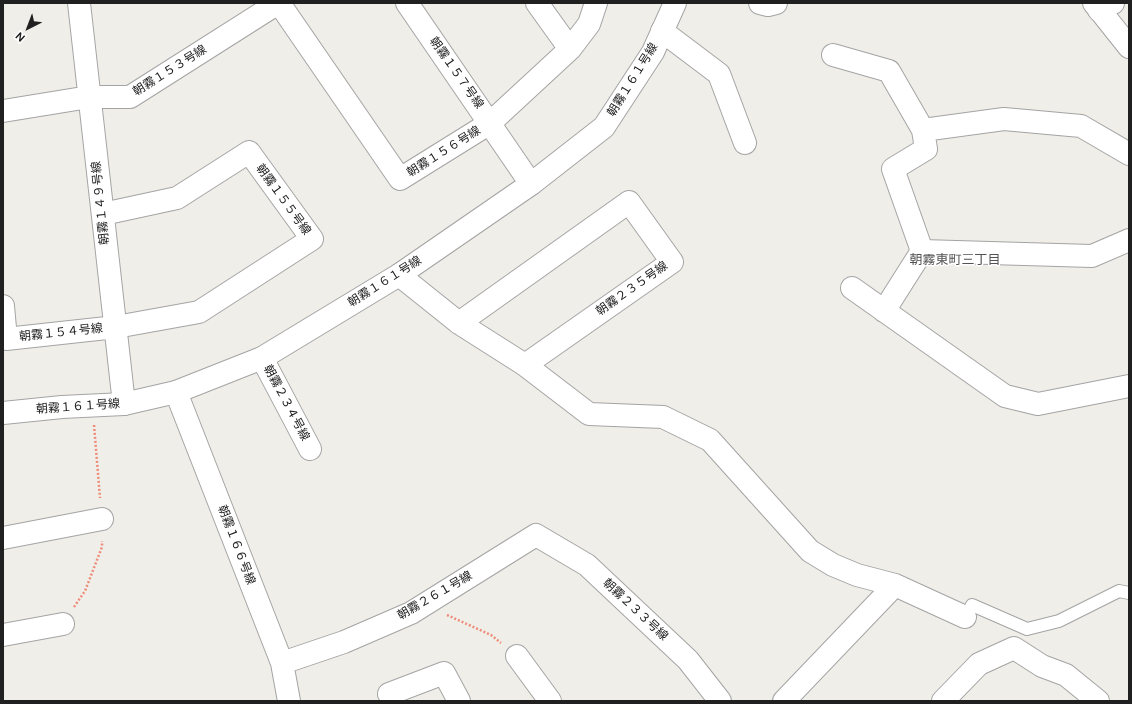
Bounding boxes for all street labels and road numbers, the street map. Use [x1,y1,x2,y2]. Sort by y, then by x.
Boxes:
street label: 朝霧１５７号線 [426,34,486,112]
street label: 朝霧１６１号線 [605,41,661,119]
street label: 朝霧１５３号線 [131,43,209,99]
street label: 朝霧１５６号線 [405,124,483,180]
street label: 朝霧１４９号線 [89,160,113,246]
street label: 朝霧１５５号線 [252,162,314,238]
street label: 朝霧１６１号線 [346,254,424,310]
street label: 朝霧２３５号線 [593,259,671,319]
street label: 朝霧１５４号線 [18,321,104,345]
street label: 朝霧２３４号線 [260,363,312,443]
street label: 朝霧１６１号線 [36,397,120,417]
street label: 朝霧１６６号線 [214,503,258,587]
street label: 朝霧２６１号線 [395,569,475,623]
street label: 朝霧２３３号線 [599,576,671,644]

